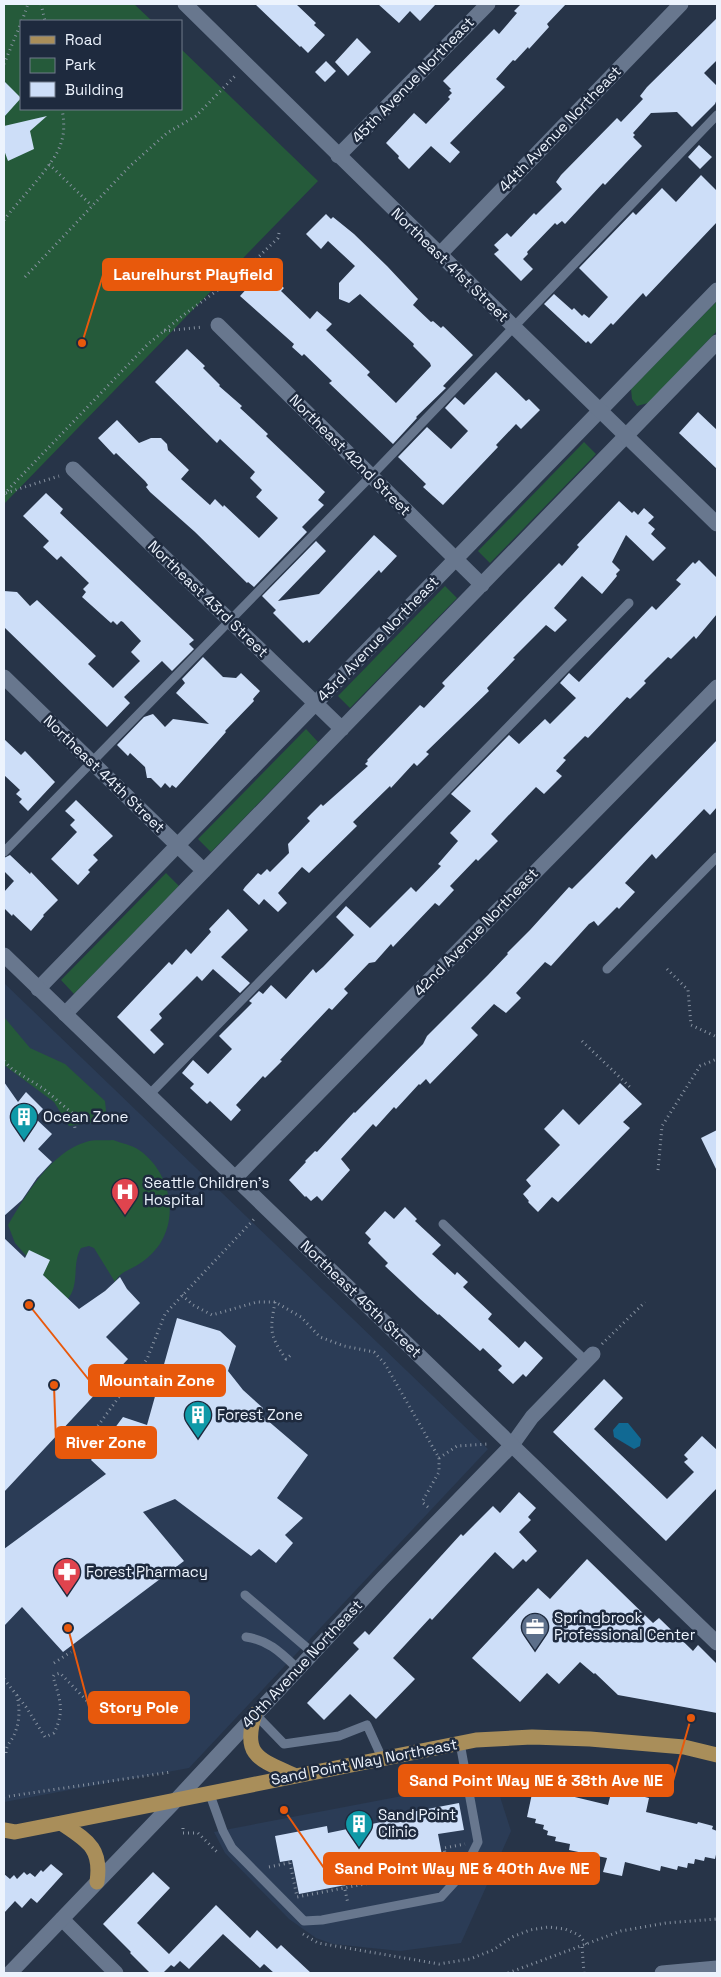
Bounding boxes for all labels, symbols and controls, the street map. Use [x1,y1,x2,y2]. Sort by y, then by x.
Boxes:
street label: 45th Avenue Northeast [347,13,478,147]
legend [20,20,182,110]
text: Road [65,30,102,49]
text: Park [65,55,96,74]
street label: 44th Avenue Northeast [494,61,625,196]
text: Building [65,80,124,99]
street label: Northeast 41st Street [387,203,513,326]
callout: Laurelhurst Playfield [103,259,282,290]
text: Laurelhurst Playfield [113,264,273,285]
street label: Northeast 42nd Street [286,390,415,519]
street label: Northeast 43rd Street [144,536,273,661]
street label: 43rd Avenue Northeast [313,572,443,705]
street label: Northeast 44th Street [40,711,169,837]
street label: 42nd Avenue Northeast [409,864,542,1000]
building icon: Ocean Zone [9,1102,39,1141]
place label: Ocean Zone [43,1107,128,1126]
place label: Seattle Children's Hospital [144,1173,269,1209]
hospital icon: Seattle Children's Hospital [110,1177,140,1216]
street label: Northeast 45th Street [297,1236,426,1361]
callout: Mountain Zone [89,1365,225,1396]
text: Mountain Zone [99,1370,215,1391]
building icon: Forest Zone [183,1400,213,1439]
place label: Forest Zone [217,1405,303,1424]
callout: River Zone [56,1427,156,1458]
text: River Zone [66,1432,146,1453]
pharmacy icon: Forest Pharmacy [52,1557,82,1596]
place label: Forest Pharmacy [86,1562,208,1581]
street label: 40th Avenue Northeast [237,1595,366,1732]
place label: Springbrook Professional Center [554,1608,696,1644]
office icon: Springbrook Professional Center [520,1612,550,1651]
callout: Story Pole [89,1692,189,1723]
text: Story Pole [99,1697,179,1718]
street label: Sand Point Way Northeast [269,1734,459,1789]
callout: Sand Point Way NE & 38th Ave NE [399,1765,673,1796]
text: Sand Point Way NE & 38th Ave NE [409,1770,663,1791]
place label: Sand Point Clinic [378,1805,456,1841]
building icon: Sand Point Clinic [344,1809,374,1848]
callout: Sand Point Way NE & 40th Ave NE [324,1853,599,1884]
text: Sand Point Way NE & 40th Ave NE [335,1858,590,1879]

